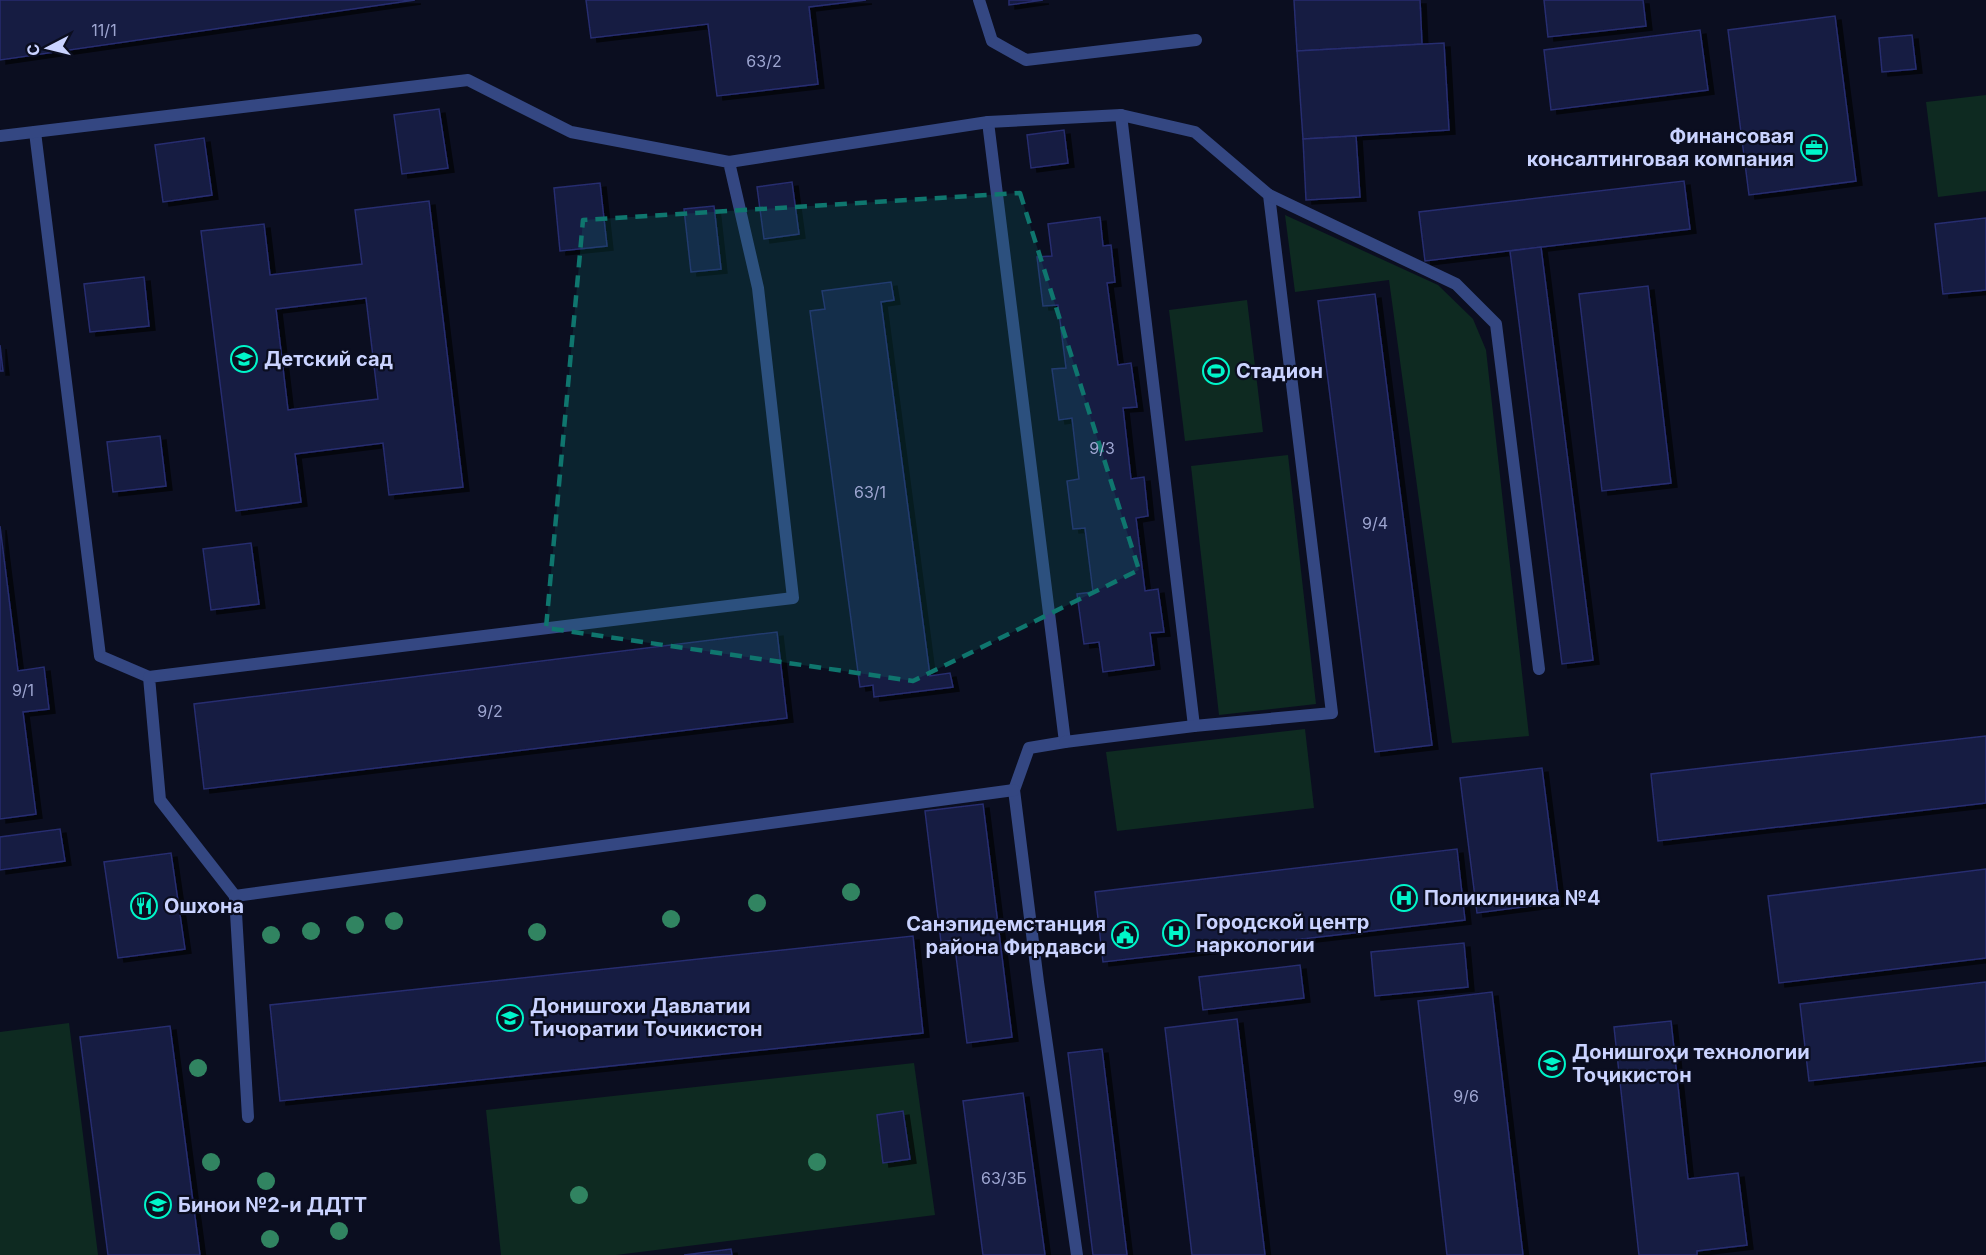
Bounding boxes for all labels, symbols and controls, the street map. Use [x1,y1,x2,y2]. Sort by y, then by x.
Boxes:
north arrow [18,18,78,78]
house number: 11/1 [91,20,117,40]
text: С [22,43,44,57]
house number: 63/2 [746,51,782,71]
place label: Финансовая консалтинговая компания [1527,124,1794,171]
office icon: Финансовая консалтинговая компания [1799,133,1829,163]
school or university icon: Детский сад [229,344,259,374]
place label: Детский сад [264,347,393,371]
sports icon: Стадион [1201,356,1231,386]
place label: Стадион [1236,359,1323,383]
house number: 9/3 [1089,438,1115,458]
house number: 63/1 [854,482,886,502]
house number: 9/4 [1362,513,1388,533]
house number: 9/1 [12,680,34,700]
house number: 9/2 [477,701,503,721]
hospital icon: Поликлиника №4 [1389,883,1419,913]
place label: Поликлиника №4 [1424,886,1600,910]
restaurant icon: Ошхона [129,891,159,921]
place label: Ошхона [164,894,244,918]
place label: Городской центр наркологии [1196,910,1369,957]
place label: Санэпидемстанция района Фирдавси [906,912,1106,959]
hospital icon: Городской центр наркологии [1161,918,1191,948]
public building icon: Санэпидемстанция района Фирдавси [1110,920,1140,950]
place label: Донишгохи Давлатии Тичоратии Точикистон [530,994,762,1041]
school or university icon: Донишгохи Давлатии Тичоратии Точикистон [495,1003,525,1033]
place label: Донишгоҳи технологии Тоҷикистон [1572,1040,1810,1087]
school or university icon: Донишгоҳи технологии Тоҷикистон [1537,1049,1567,1079]
house number: 9/6 [1453,1086,1479,1106]
house number: 63/3Б [981,1168,1027,1188]
school or university icon: Бинои №2-и ДДТТ [143,1190,173,1220]
place label: Бинои №2-и ДДТТ [178,1193,367,1217]

